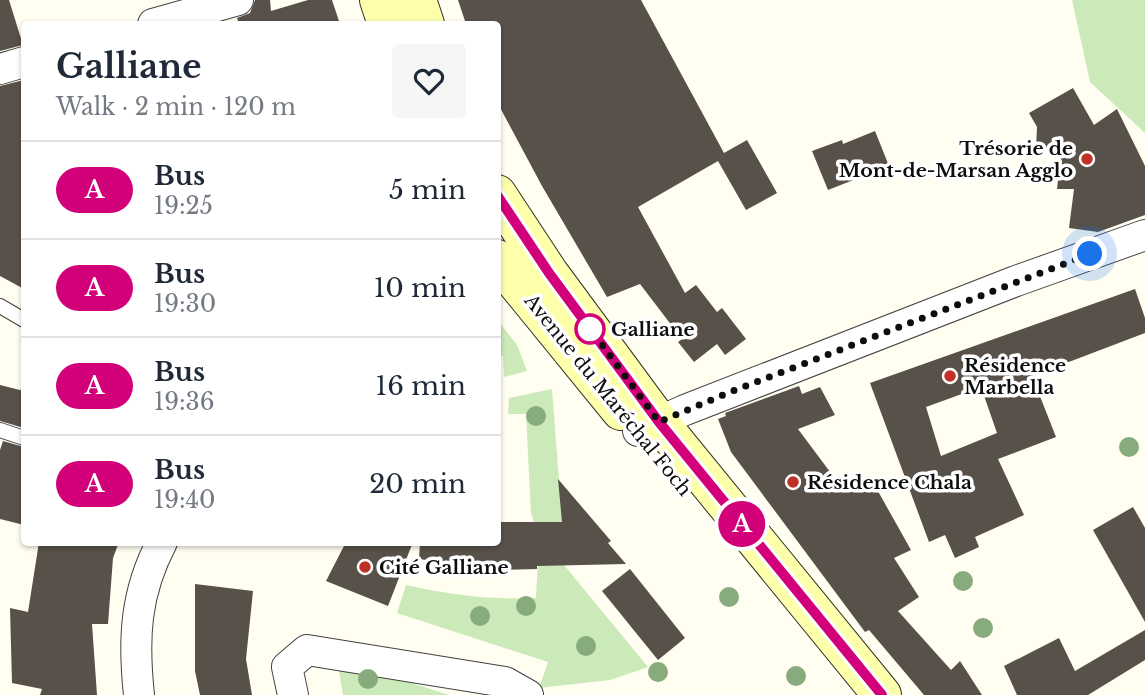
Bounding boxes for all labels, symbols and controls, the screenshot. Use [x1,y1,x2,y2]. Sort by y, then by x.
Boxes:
button: heart [392,44,466,118]
text: Galliane [56,46,201,87]
text: Walk · 2 min · 120 m [56,93,296,121]
place label: Trésorie de Mont-de-Marsan Agglo [839,137,1073,182]
marker: Trésorie de Mont-de-Marsan Agglo [1079,151,1095,167]
text: Bus [154,160,205,192]
text: 5 min [389,174,466,206]
text: A [85,175,104,204]
text: 19:25 [154,192,213,220]
your location [1072,236,1107,271]
text: Bus [154,258,205,290]
text: 10 min [374,272,466,304]
text: A [85,273,104,302]
street label: Avenue du Maréchal Foch [519,289,696,500]
text: 19:30 [154,290,216,318]
marker: Galliane [575,314,605,344]
place label: Galliane [611,318,695,341]
place label: Résidence Marbella [964,354,1066,399]
text: Bus [154,356,205,388]
marker: Résidence Marbella [942,368,958,384]
text: 16 min [376,370,466,402]
text: A [85,371,104,400]
text: 19:36 [154,388,215,416]
text: Bus [154,454,205,486]
text: 20 min [369,468,466,500]
text: A [85,469,104,498]
place label: Résidence Chala [807,471,972,494]
marker: Résidence Chala [785,474,801,490]
text: 19:40 [154,486,215,514]
line badge: A [719,501,765,547]
text: A [732,509,752,538]
place label: Cité Galliane [379,556,509,579]
marker: Cité Galliane [357,559,373,575]

